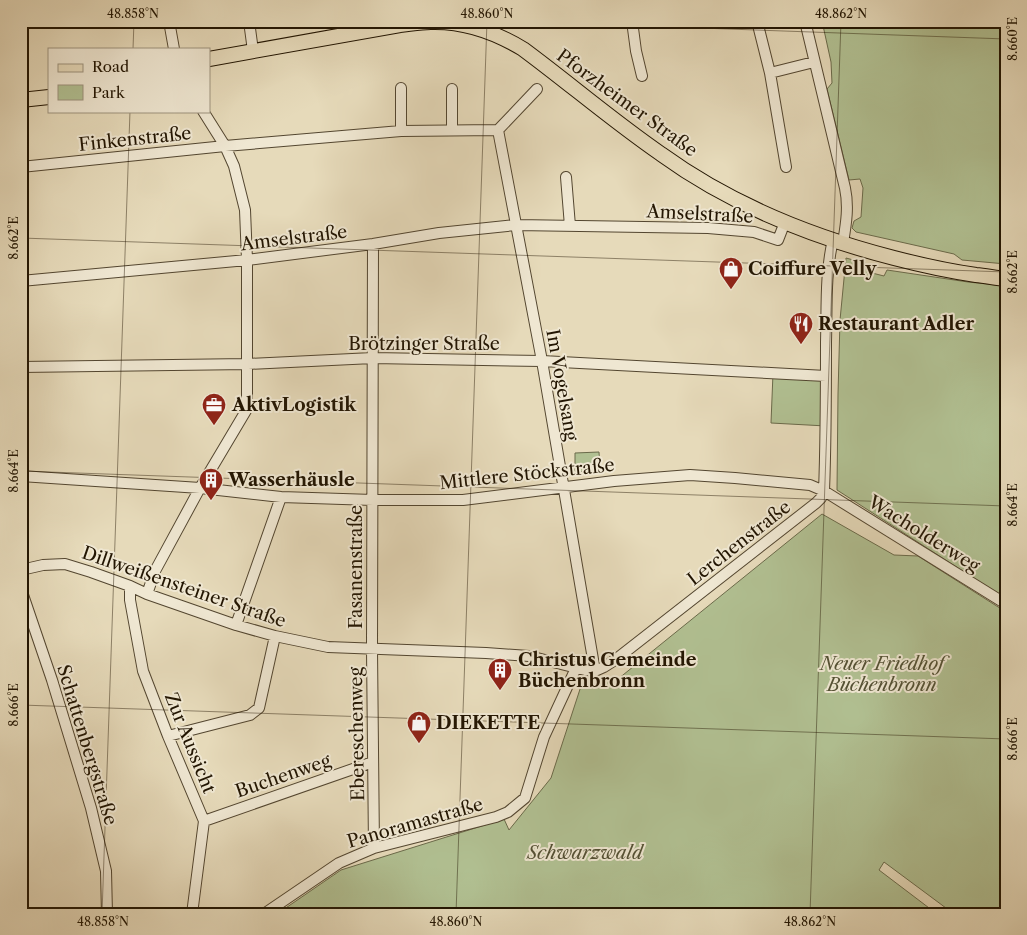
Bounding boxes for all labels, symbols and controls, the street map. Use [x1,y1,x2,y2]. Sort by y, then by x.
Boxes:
text: 48.858°N [107,6,159,21]
text: 48.860°N [461,6,514,21]
text: 48.862°N [815,6,867,21]
text: 8.660°E [1005,17,1020,61]
street label: Pforzheimer Straße [552,45,702,161]
legend [48,48,210,112]
text: Road [92,57,129,76]
text: Park [92,83,126,102]
street label: Finkenstraße [78,122,192,156]
street label: Amselstraße [645,200,754,228]
text: 8.662°E [6,216,21,260]
street label: Amselstraße [239,221,348,256]
text: 8.662°E [1005,250,1020,294]
shop icon: Coiffure Velly [718,256,744,290]
place label: Coiffure Velly [748,258,877,280]
restaurant icon: Restaurant Adler [788,311,814,345]
place label: Restaurant Adler [818,313,974,335]
street label: Im Vogelsang [541,327,583,443]
street label: Brötzinger Straße [348,333,500,355]
office icon: AktivLogistik [201,392,227,426]
place label: AktivLogistik [231,394,357,416]
text: 8.664°E [6,449,21,493]
street label: Mittlere Stöckstraße [438,454,616,494]
building icon: Wasserhäusle [198,467,224,501]
place label: Wasserhäusle [227,469,355,491]
text: 8.664°E [1005,483,1020,527]
street label: Wacholderweg [863,490,984,577]
street label: Lerchenstraße [683,496,795,590]
street label: Fasanenstraße [345,505,367,629]
street label: Dillweißensteiner Straße [79,542,289,632]
place label: Christus Gemeinde Büchenbronn [518,649,697,692]
park label: Neuer Friedhof Büchenbronn [818,653,950,696]
building icon: Christus Gemeinde Büchenbronn [487,657,513,691]
street label: Schattenbergstraße [52,662,122,828]
street label: Ebereschenweg [345,666,369,801]
text: 8.666°E [6,683,21,727]
street label: Zur Aussicht [160,689,220,797]
shop icon: DIEKETTE [406,710,432,744]
place label: DIEKETTE [436,712,540,734]
text: 8.666°E [1005,717,1020,761]
street label: Buchenweg [232,749,334,803]
street label: Panoramastraße [345,793,485,853]
park label: Schwarzwald [526,842,645,864]
text: 48.858°N [77,914,129,929]
text: 48.860°N [430,914,483,929]
text: 48.862°N [784,914,836,929]

